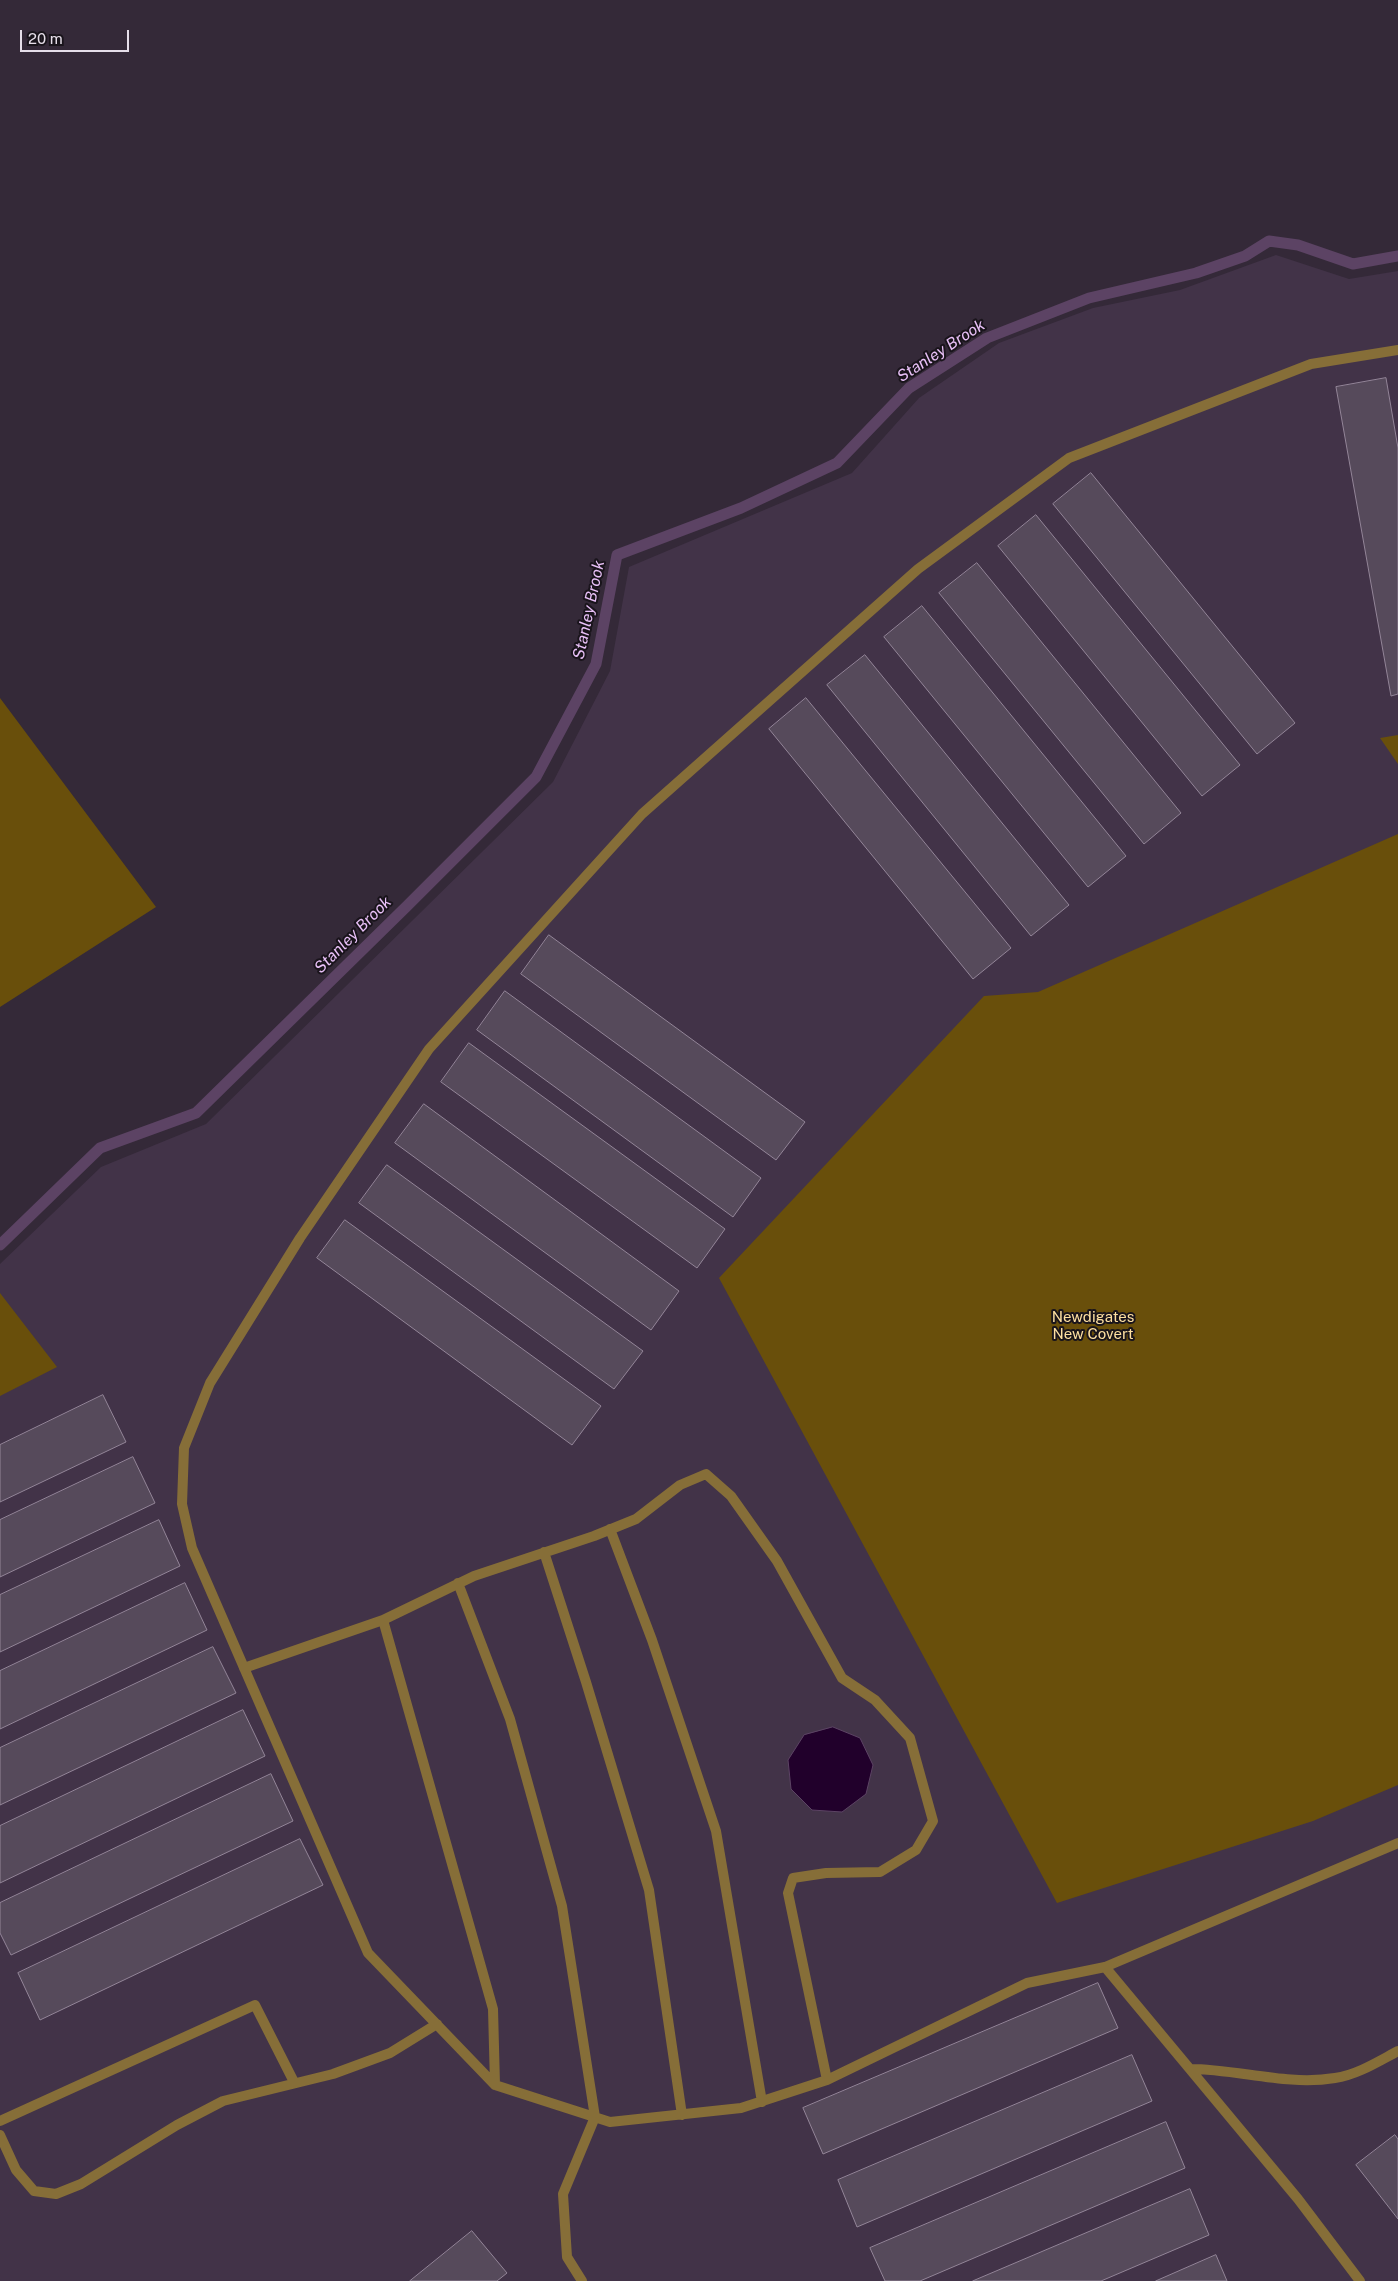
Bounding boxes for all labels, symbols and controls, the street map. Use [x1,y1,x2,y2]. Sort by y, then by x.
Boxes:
scale bar [22,20,131,52]
text: 20 m [28,30,63,47]
water label: Stanley Brook [893,315,989,387]
water label: Stanley Brook [569,559,609,661]
water label: Stanley Brook [311,893,395,977]
park label: Newdigates New Covert [1052,1308,1134,1343]

